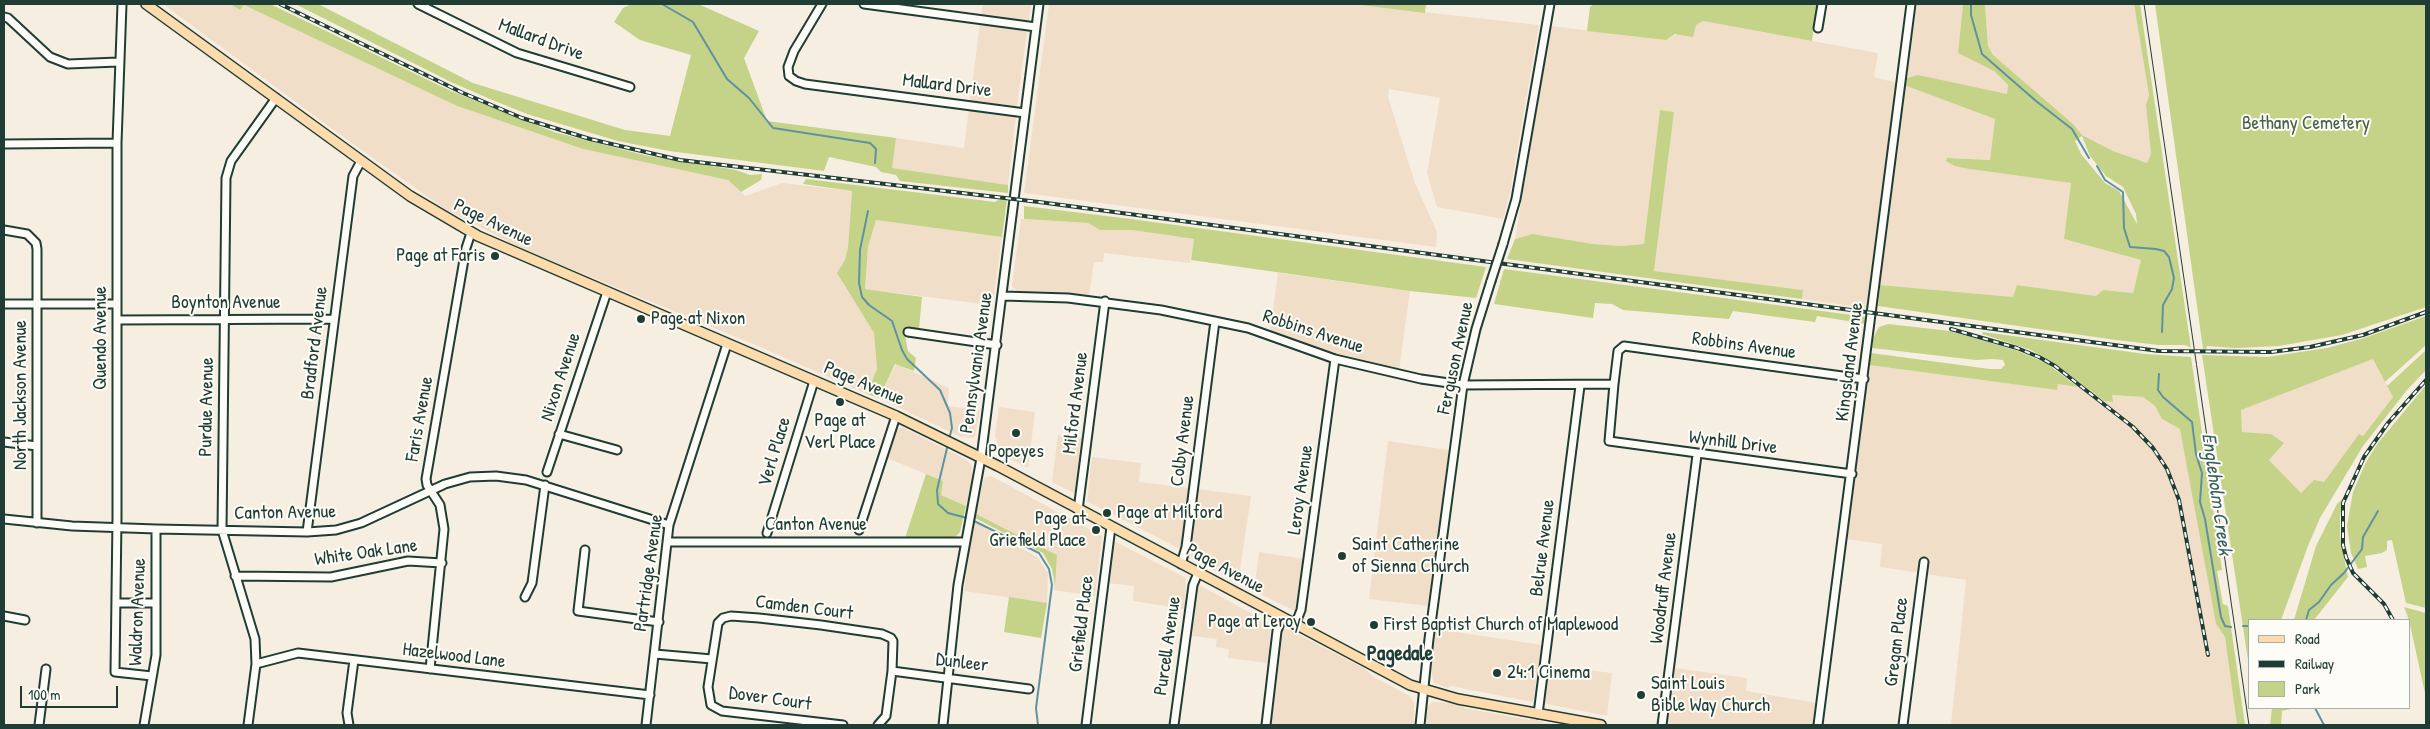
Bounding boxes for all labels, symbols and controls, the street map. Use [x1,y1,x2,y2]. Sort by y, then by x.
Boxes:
street label: Mallard Drive [495,14,587,66]
street label: Mallard Drive [901,69,993,103]
park label: Bethany Cemetery [2242,113,2370,135]
street label: Page Avenue [450,194,536,252]
place label: Page at Faris [396,245,485,267]
marker: Page at Faris [489,250,501,262]
street label: Bradford Avenue [297,285,333,401]
street label: Quendo Avenue [90,286,112,390]
street label: Pennsylvania Avenue [956,291,998,435]
street label: Boynton Avenue [171,292,281,314]
street label: Ferguson Avenue [1433,300,1479,416]
street label: Kingsland Avenue [1831,301,1869,423]
street label: Robbins Avenue [1260,305,1366,359]
place label: Page at Nixon [651,308,745,330]
marker: Page at Nixon [635,313,647,325]
street label: North Jackson Avenue [10,320,32,470]
street label: Robbins Avenue [1691,327,1797,365]
street label: Nixon Avenue [536,330,586,424]
street label: Milford Avenue [1058,351,1094,455]
street label: Purdue Avenue [195,357,219,457]
street label: Page Avenue [820,357,908,411]
street label: Faris Avenue [401,375,439,463]
street label: Colby Avenue [1166,394,1200,488]
marker: Page at Verl Place [834,396,846,408]
place label: Page at Verl Place [804,410,876,454]
street label: Verl Place [754,414,796,490]
street label: Wynhill Drive [1688,426,1778,460]
marker: Popeyes [1010,427,1022,439]
water label: Engleholm Creek [2196,431,2236,557]
place label: Popeyes [988,441,1044,463]
street label: Leroy Avenue [1283,444,1319,536]
street label: Belrue Avenue [1526,498,1560,598]
street label: Canton Avenue [234,501,336,525]
place label: Page at Milford [1117,502,1222,524]
marker: Page at Milford [1101,507,1113,519]
place label: Page at Griefield Place [989,508,1086,552]
street label: Partridge Avenue [630,513,668,633]
street label: Canton Avenue [765,514,867,536]
marker: Page at Griefield Place [1090,524,1102,536]
street label: Woodruff Avenue [1646,531,1682,645]
place label: Saint Catherine of Sienna Church [1352,534,1469,578]
street label: White Oak Lane [313,535,419,571]
street label: Page Avenue [1182,539,1268,599]
marker: Saint Catherine of Sienna Church [1336,550,1348,562]
street label: Waldron Avenue [125,558,151,666]
street label: Griefield Place [1065,575,1099,673]
street label: Camden Court [754,591,854,625]
street label: Purcell Avenue [1150,595,1186,697]
street label: Gregan Place [1880,596,1914,688]
place label: Page at Leroy [1208,611,1301,633]
place label: First Baptist Church of Maplewood [1384,614,1618,636]
marker: Page at Leroy [1305,616,1317,628]
marker: First Baptist Church of Maplewood [1368,619,1380,631]
legend [2248,619,2410,709]
text: Road [2295,628,2320,649]
street label: Hazelwood Lane [401,638,507,674]
district label: Pagedale [1367,641,1433,667]
street label: Dunleer [934,648,990,678]
text: Railway [2295,653,2334,674]
place label: 24:1 Cinema [1507,662,1590,684]
marker: 24:1 Cinema [1491,667,1503,679]
place label: Saint Louis Bible Way Church [1651,673,1770,717]
scale bar [22,676,120,708]
text: Park [2295,678,2320,699]
street label: Dover Court [727,682,813,716]
text: 100 m [28,684,61,705]
marker: Saint Louis Bible Way Church [1635,689,1647,701]

